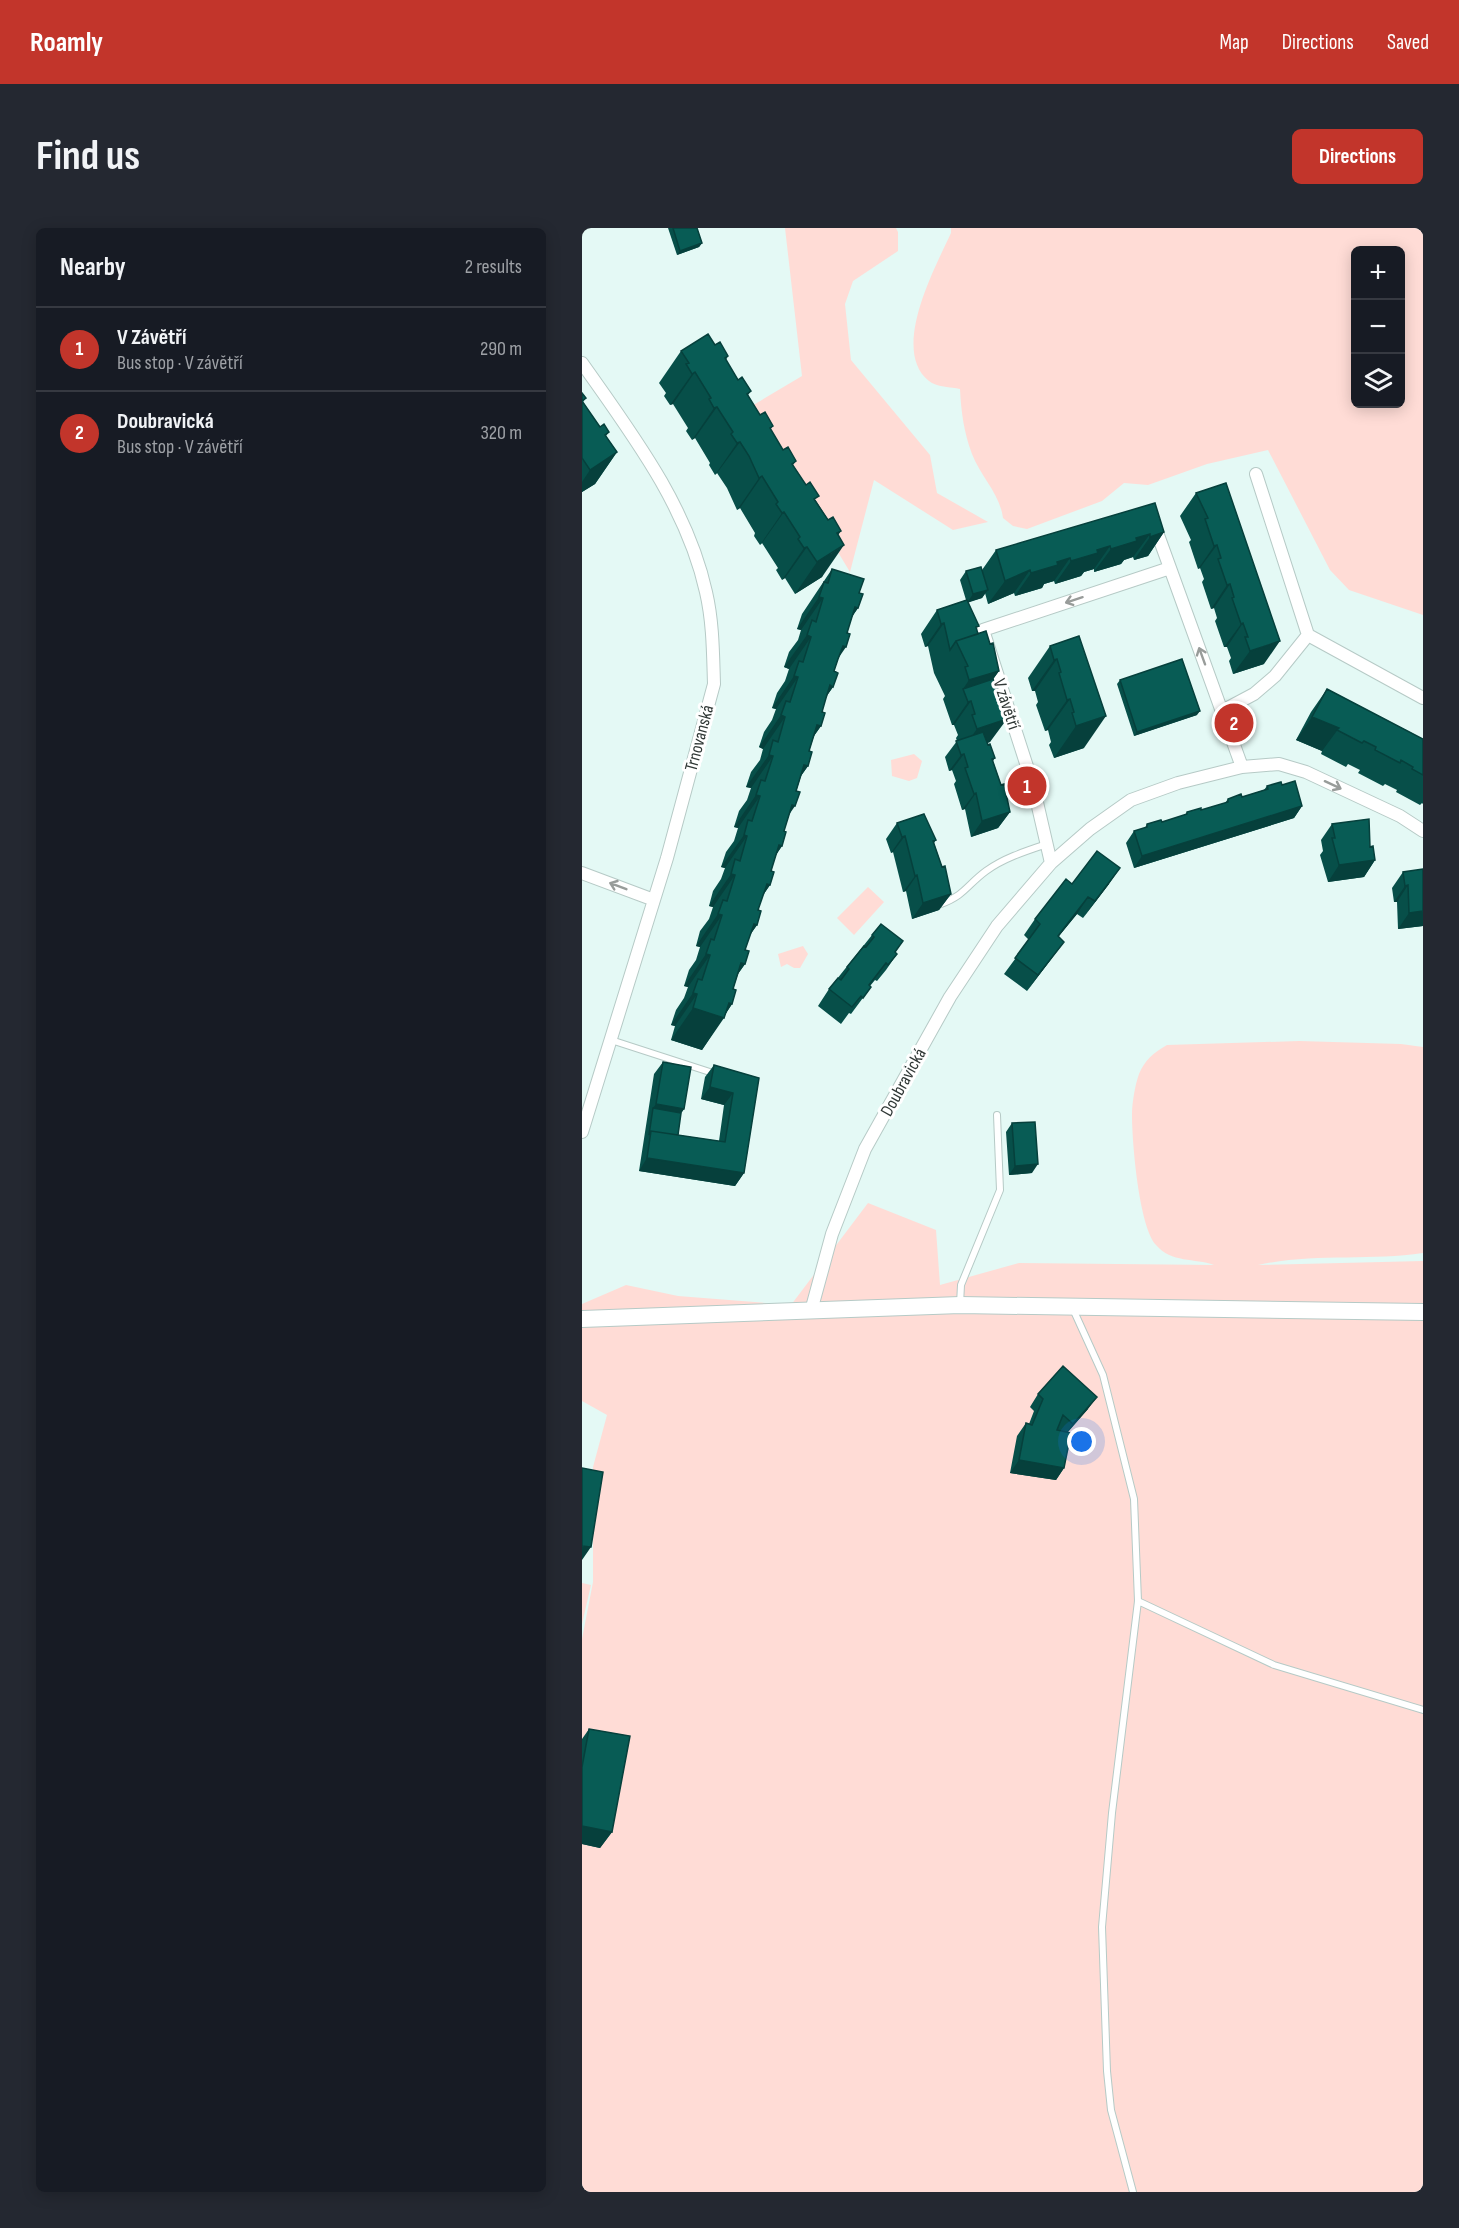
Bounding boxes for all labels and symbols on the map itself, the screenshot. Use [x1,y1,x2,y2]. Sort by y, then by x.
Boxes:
one-way arrow [1065,595,1084,606]
one-way arrow [1196,647,1207,666]
street label: V závětří [988,676,1025,733]
pin: 2 [1214,700,1254,746]
street label: Trnovanská [681,703,718,774]
pin: 1 [1008,764,1046,808]
one-way arrow [1324,780,1342,792]
one-way arrow [609,880,628,891]
street label: Doubravická [876,1045,931,1120]
your location [1067,1427,1096,1456]

